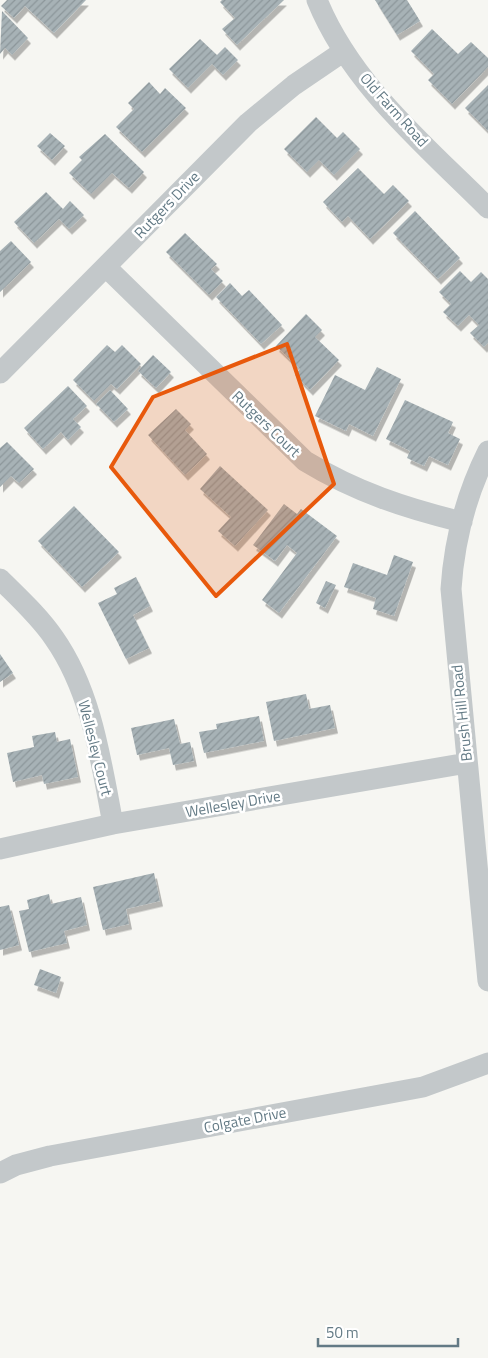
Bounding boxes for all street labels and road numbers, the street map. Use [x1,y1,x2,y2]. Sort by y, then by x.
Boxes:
street label: Old Farm Road [355,67,434,152]
street label: Rutgers Drive [129,166,205,244]
street label: Rutgers Court [227,385,306,463]
street label: Brush Hill Road [445,664,478,762]
street label: Wellesley Court [72,698,119,799]
street label: Wellesley Drive [183,784,282,823]
street label: Colgate Drive [202,1100,288,1139]

